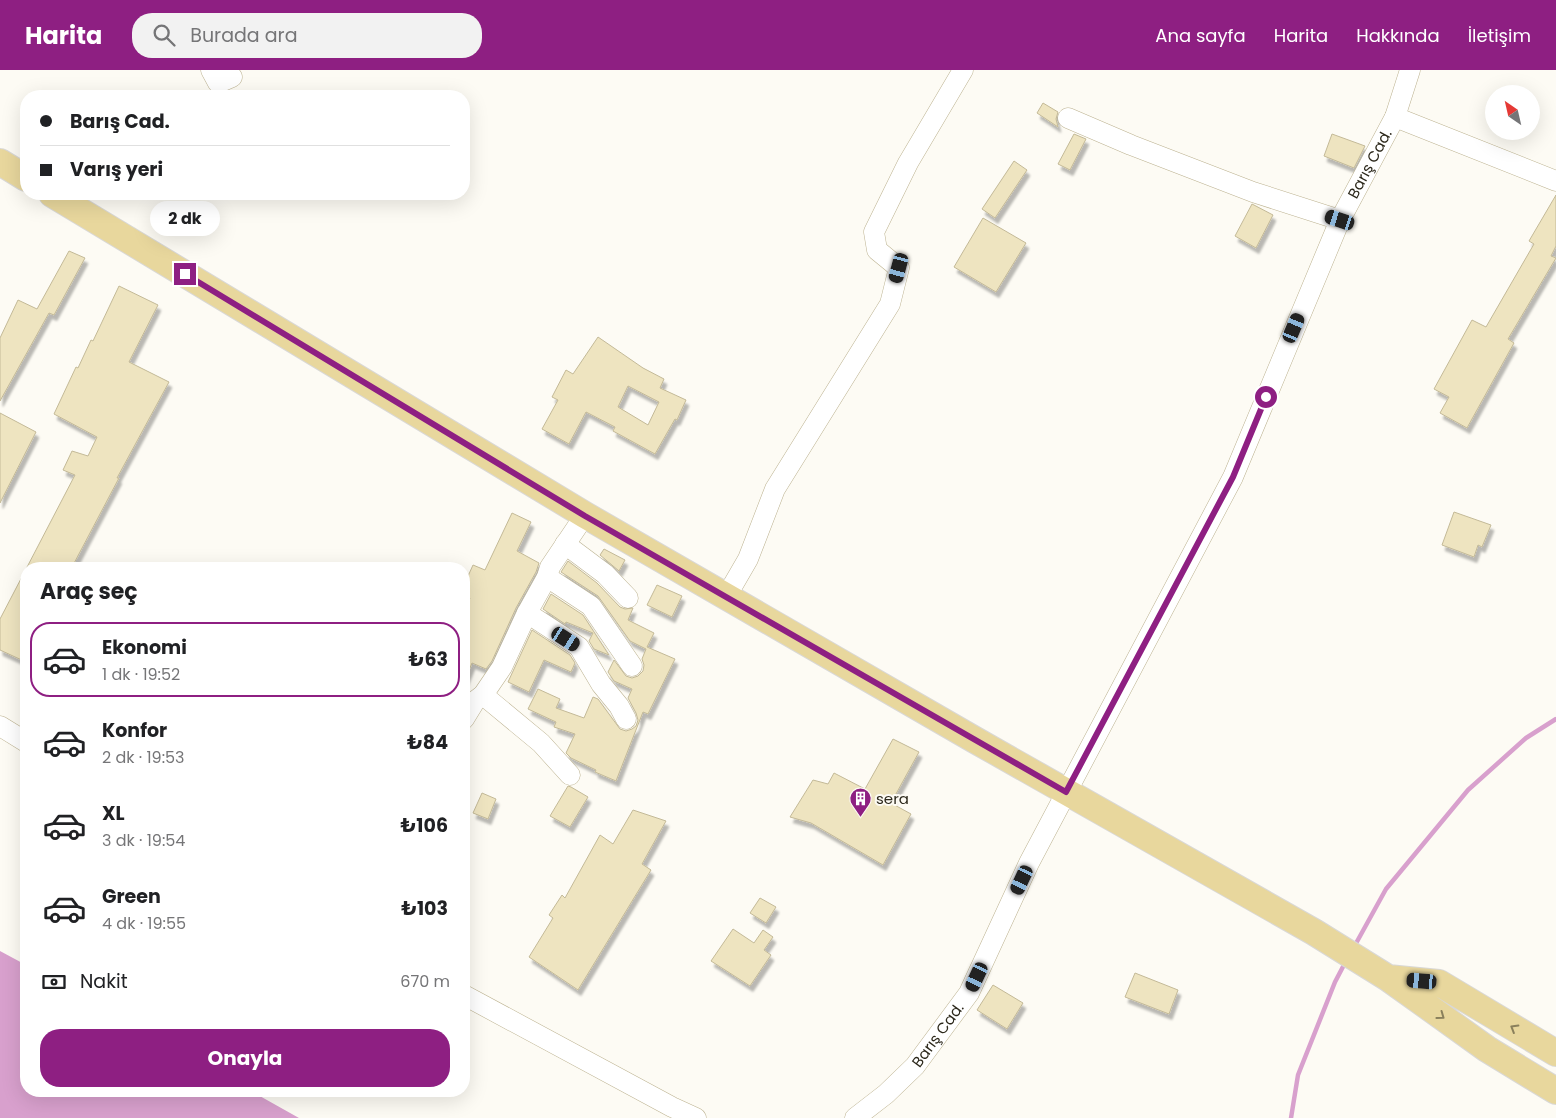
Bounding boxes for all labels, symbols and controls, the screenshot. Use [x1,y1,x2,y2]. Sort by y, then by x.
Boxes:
search box [132,13,482,58]
text: Harita [25,19,102,52]
icon: search [150,21,178,49]
text: Burada ara [190,22,298,49]
text: Ana sayfa [1155,23,1246,48]
text: Harita [1274,23,1328,48]
text: Hakkında [1356,23,1440,48]
text: İletişim [1468,23,1531,48]
north arrow [1485,85,1540,140]
map controls [1485,85,1540,140]
text: Barış Cad. [70,108,170,135]
street label: Barış Cad. [1342,125,1397,202]
text: Varış yeri [70,156,163,183]
callout: 2 dk [150,202,220,236]
text: 2 dk [168,207,202,230]
car [1323,208,1356,232]
car [887,252,910,284]
route end [174,263,196,285]
car [1281,311,1306,345]
route start [1255,386,1277,408]
text: Araç seç [40,576,138,607]
car [549,625,582,653]
text: Ekonomi [102,634,187,661]
icon: car [42,637,87,682]
text: ₺63 [409,646,448,673]
text: 1 dk · 19:52 [102,663,180,686]
text: Konfor [102,717,167,744]
icon: car [42,720,87,765]
text: ₺84 [407,729,448,756]
text: 2 dk · 19:53 [102,746,185,769]
building icon: sera [848,787,872,818]
place label: sera [876,788,909,809]
text: XL [102,800,125,827]
icon: car [42,803,87,848]
text: ₺106 [401,812,448,839]
text: 3 dk · 19:54 [102,829,185,852]
car [1008,863,1035,897]
text: Green [102,883,161,910]
icon: car [42,886,87,931]
text: ₺103 [401,895,448,922]
text: 4 dk · 19:55 [102,912,186,935]
car [963,960,990,994]
icon: cash [40,968,68,996]
text: Nakit [80,968,128,995]
text: 670 m [400,970,450,993]
car [1406,972,1437,990]
street label: Barış Cad. [907,998,968,1071]
one-way arrow [1436,1010,1445,1019]
one-way arrow [1511,1025,1520,1035]
button: Onayla [40,1029,450,1087]

